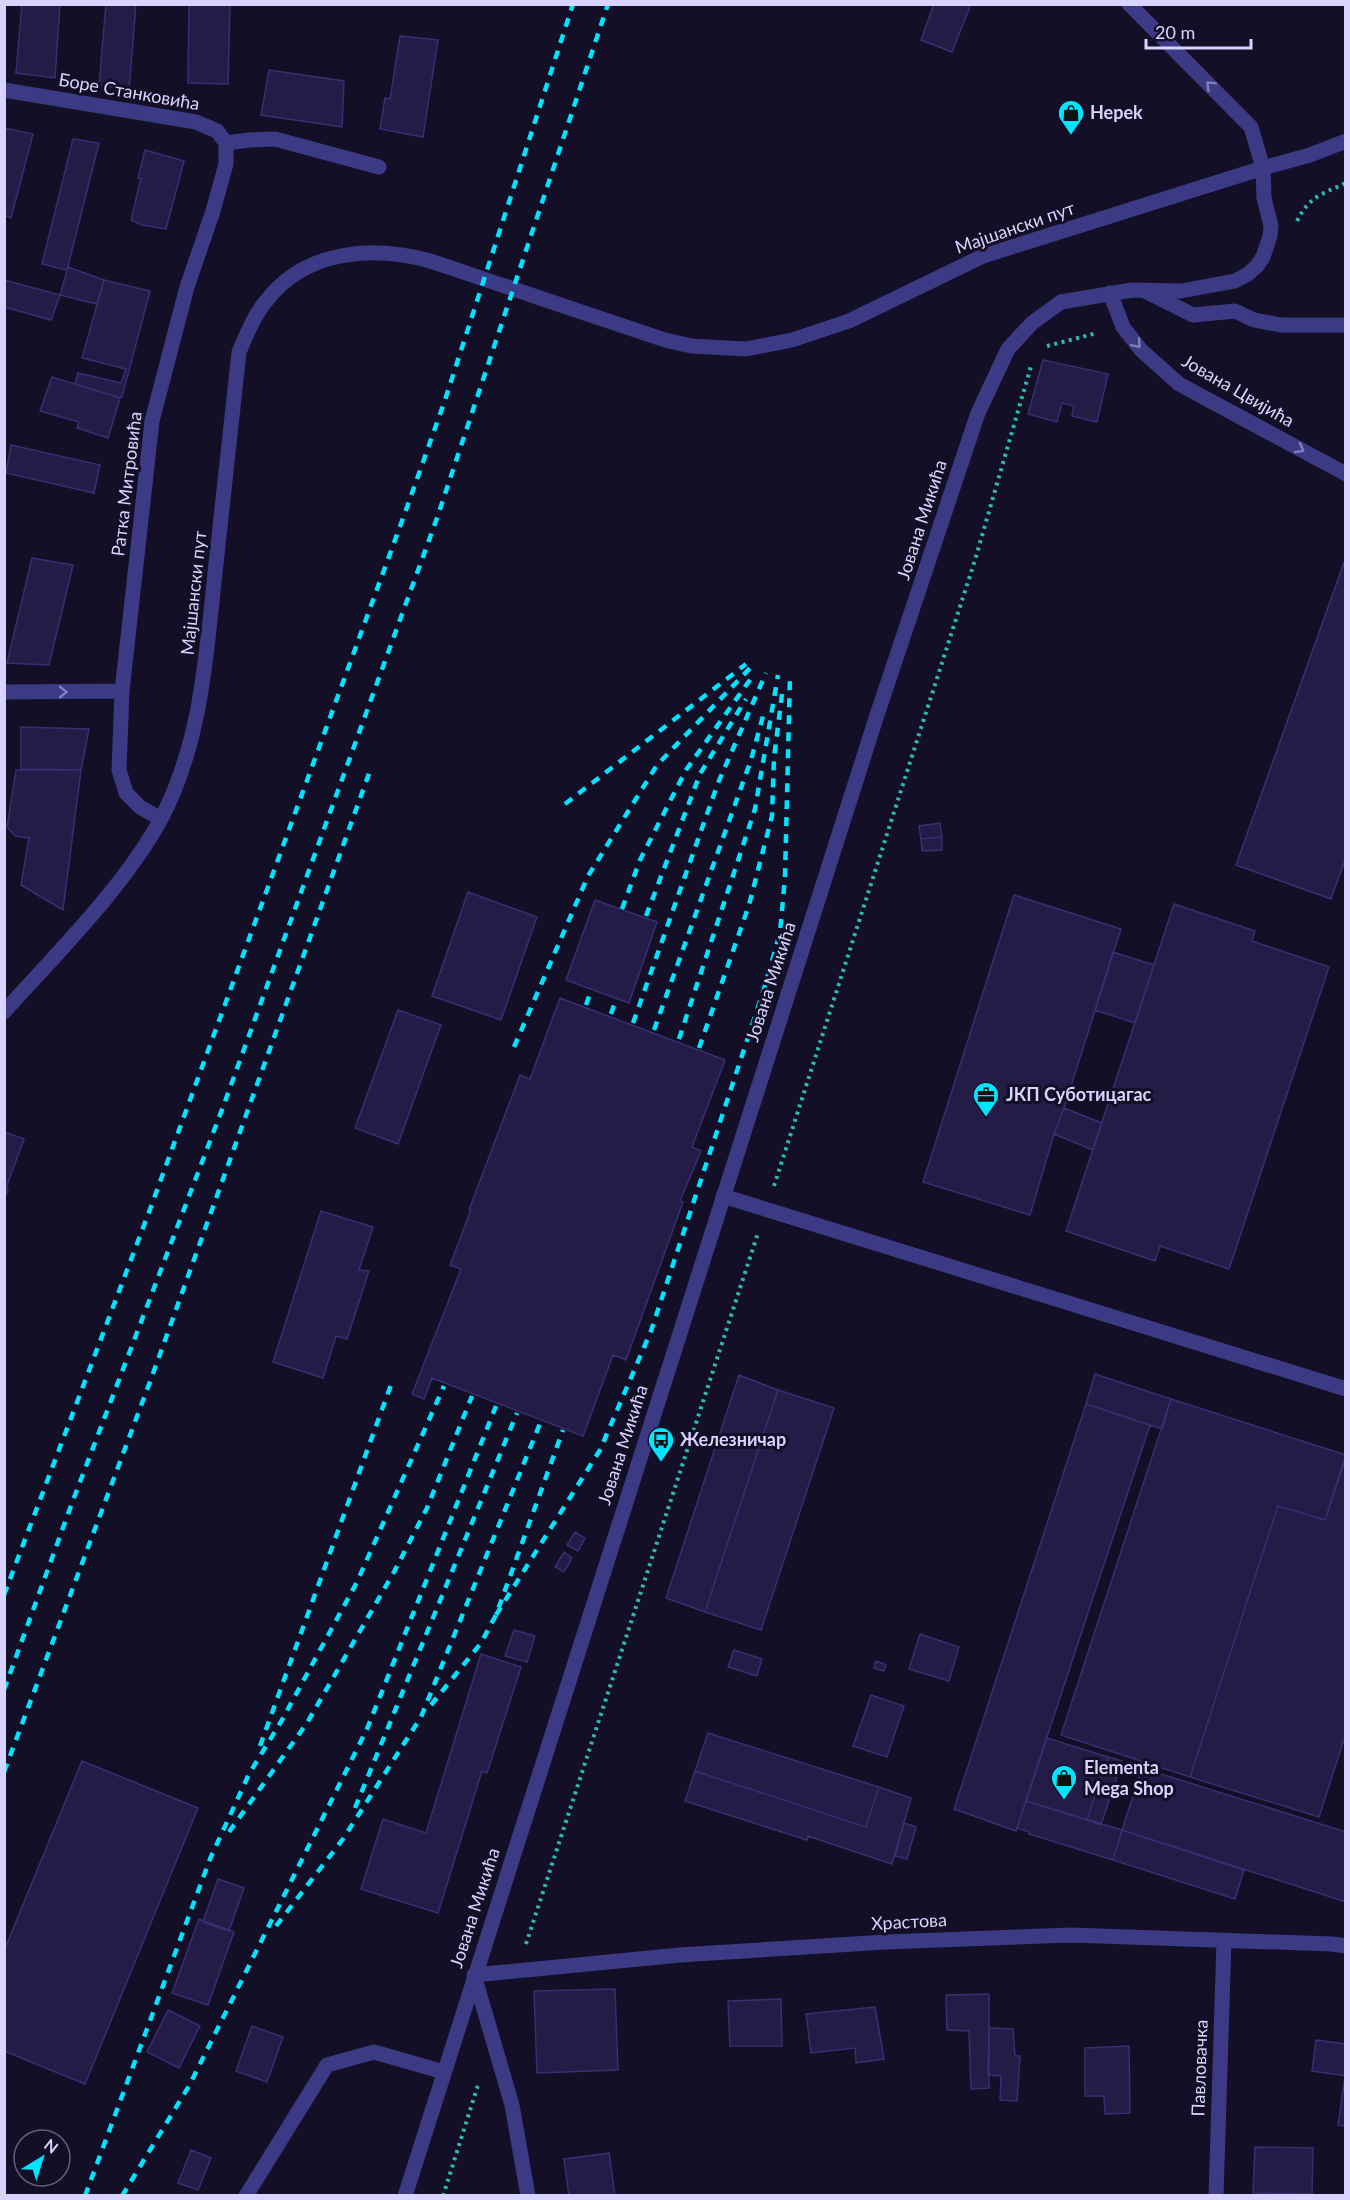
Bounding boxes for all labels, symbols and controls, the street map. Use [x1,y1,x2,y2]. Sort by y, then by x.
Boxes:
scale bar [1146,12,1251,50]
text: 20 m [1155,21,1195,43]
street label: Боре Станковића [57,68,201,114]
one-way arrow [1206,82,1217,93]
shop icon: Hepek [1056,98,1086,136]
place label: Hepek [1090,101,1143,123]
street label: Мајшански пут [952,196,1077,258]
one-way arrow [1130,337,1141,348]
street label: Јована Цвијића [1178,349,1299,431]
street label: Ратка Митровића [106,410,146,558]
one-way arrow [1293,442,1304,453]
street label: Јована Микића [891,457,951,582]
street label: Мајшански пут [176,530,210,656]
one-way arrow [58,686,67,698]
street label: Јована Микића [740,919,800,1044]
office icon: ЈКП Суботицагас [971,1080,1001,1118]
place label: ЈКП Суботицагас [1006,1083,1152,1105]
street label: Јована Микића [592,1382,652,1507]
bus stop icon: Железничар [646,1425,676,1463]
place label: Железничар [680,1428,786,1450]
place label: Elementa Mega Shop [1084,1756,1174,1799]
shop icon: Elementa Mega Shop [1049,1763,1079,1801]
street label: Јована Микића [444,1845,504,1970]
street label: Храстова [870,1908,947,1934]
street label: Павловачка [1186,2019,1212,2117]
north arrow [12,2128,72,2188]
text: N [41,2135,62,2157]

